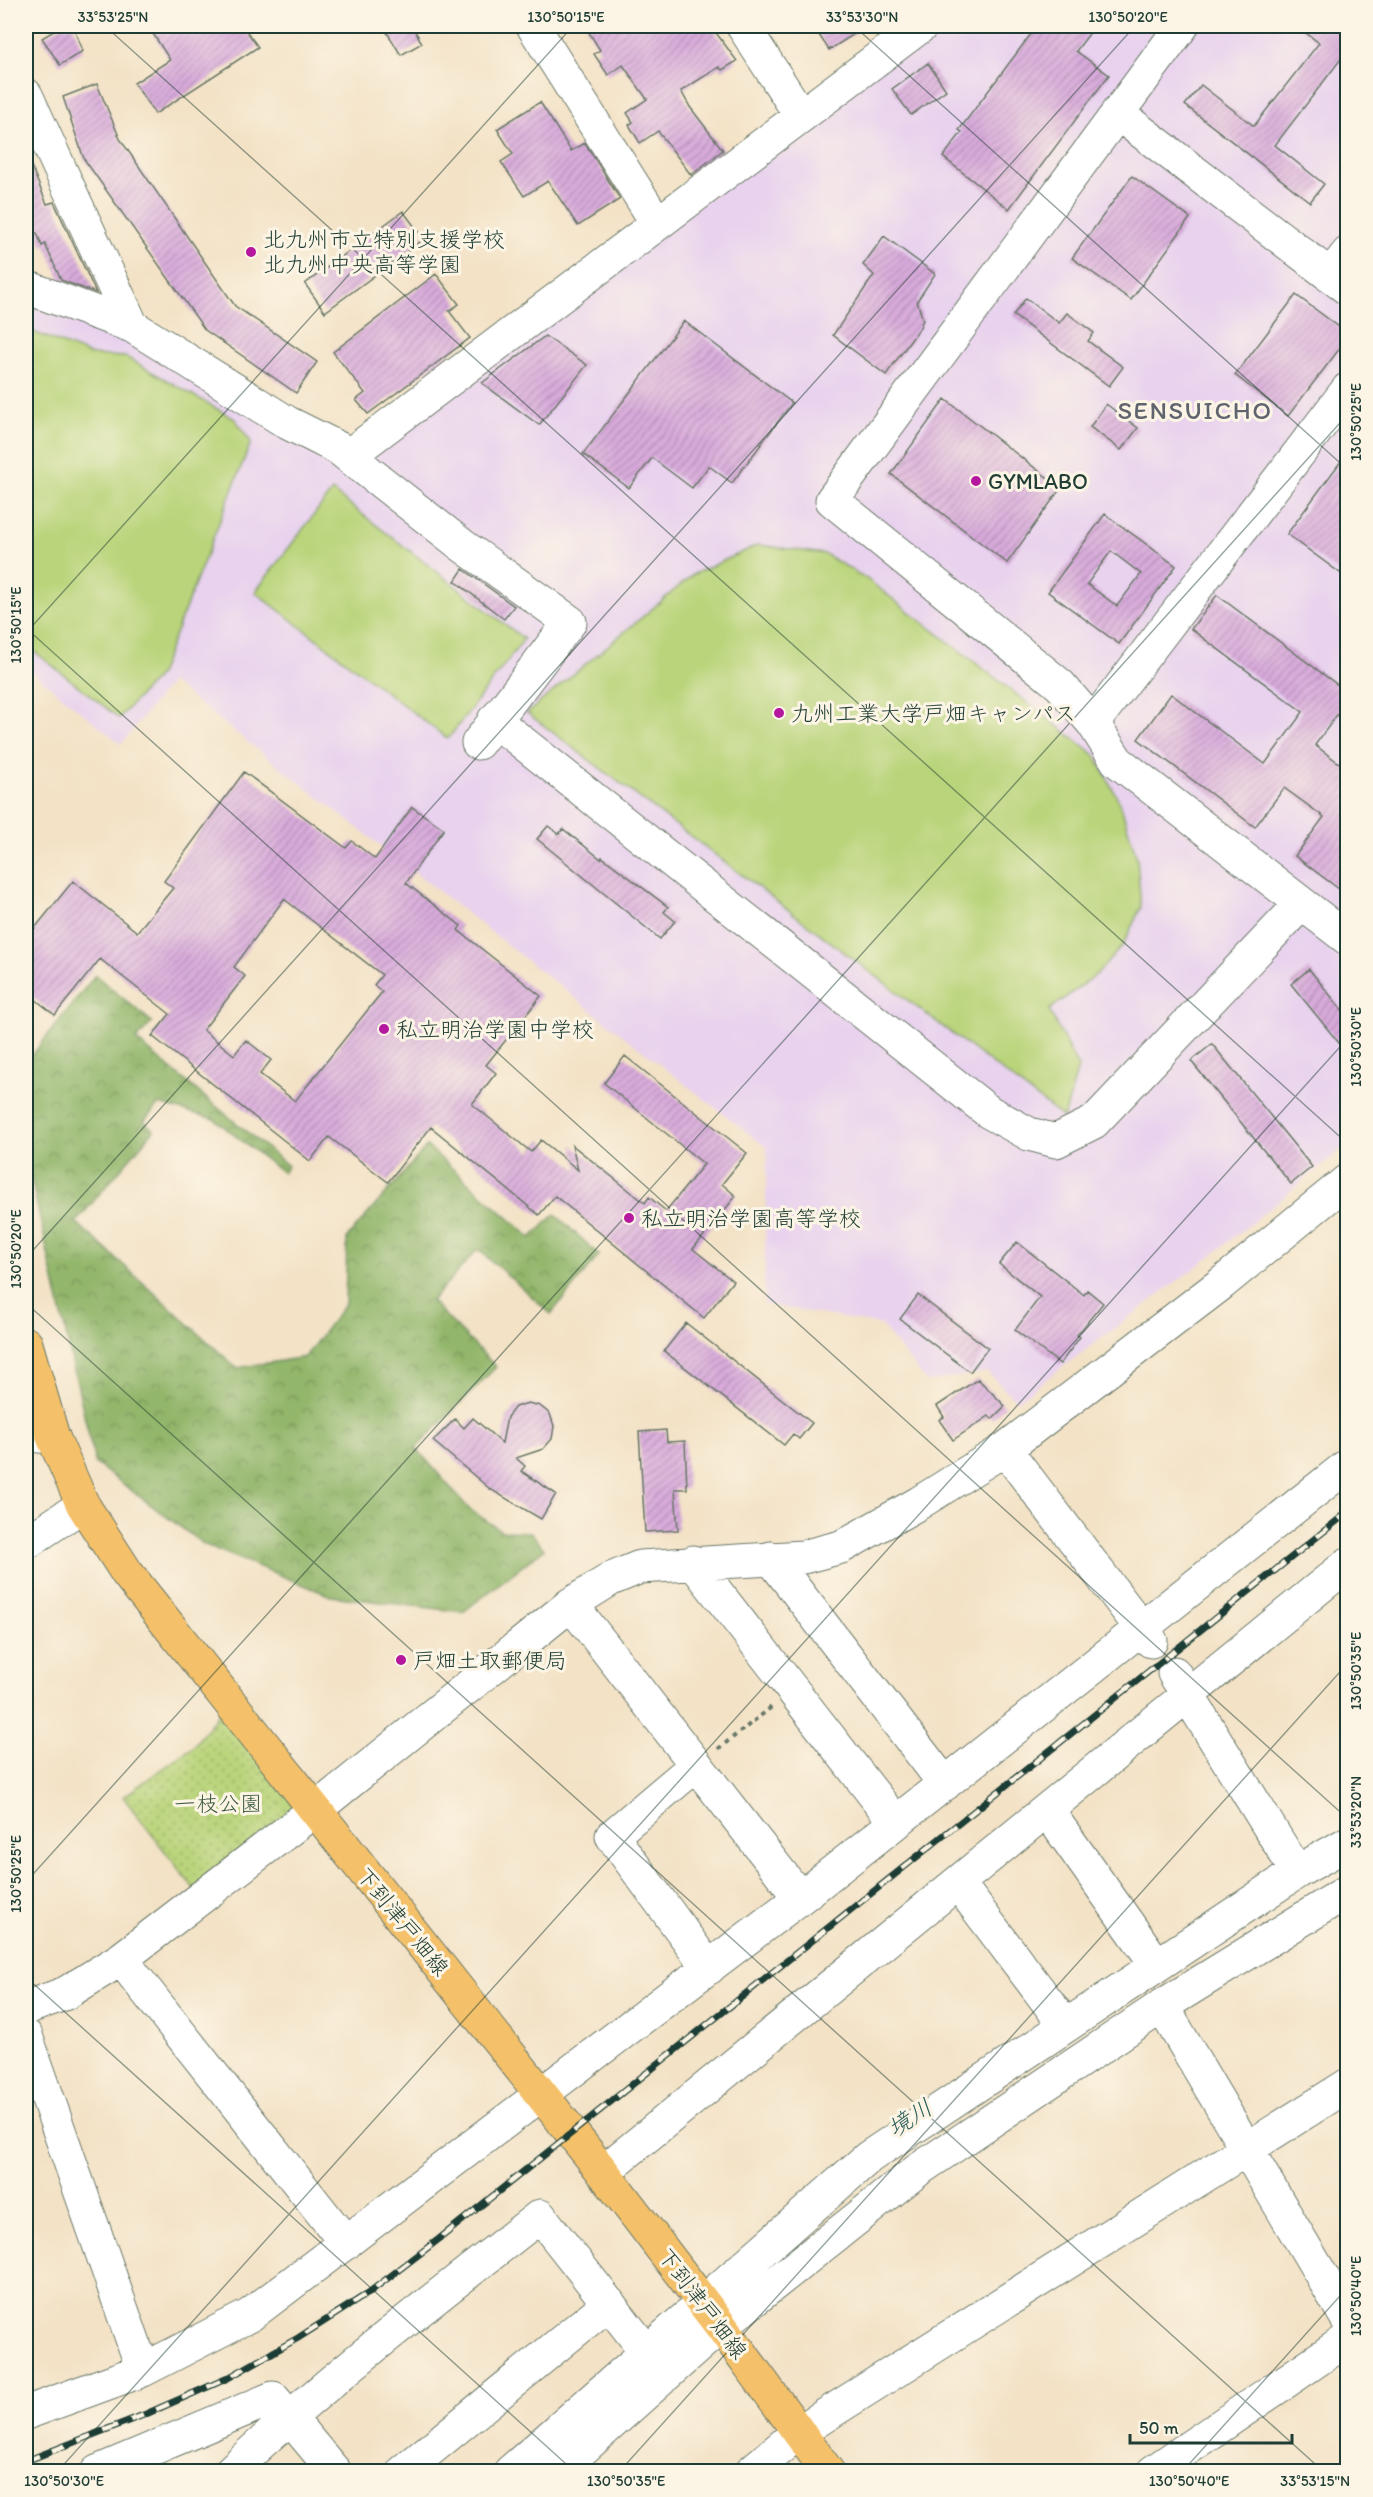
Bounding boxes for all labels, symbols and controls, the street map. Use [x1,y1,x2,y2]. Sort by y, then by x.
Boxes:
text: 33°53'25"N [78,8,148,26]
text: 130°50'15"E [527,8,605,26]
text: 33°53'30"N [826,8,898,26]
text: 130°50'20"E [1088,8,1168,26]
place label: 北九州市立特別支援学校 北九州中央高等学園 [263,226,505,278]
marker: 北九州市立特別支援学校 北九州中央高等学園 [244,245,258,259]
text: 130°50'25"E [1347,383,1365,461]
district label: SENSUICHO [1117,394,1273,426]
place label: GYMLABO [988,468,1088,495]
marker: GYMLABO [969,474,983,488]
text: 130°50'15"E [7,586,25,664]
place label: 九州工業大学戸畑キャンパス [791,700,1076,727]
marker: 九州工業大学戸畑キャンパス [772,706,786,720]
text: 130°50'30"E [1347,1007,1365,1087]
place label: 私立明治学園中学校 [396,1016,594,1043]
marker: 私立明治学園中学校 [377,1022,391,1036]
place label: 私立明治学園高等学校 [641,1205,861,1232]
text: 130°50'20"E [7,1209,25,1289]
marker: 私立明治学園高等学校 [622,1211,636,1225]
text: 130°50'35"E [1347,1632,1365,1710]
place label: 戸畑土取郵便局 [413,1647,567,1674]
marker: 戸畑土取郵便局 [394,1653,408,1667]
text: 33°53'20"N [1347,1776,1365,1848]
park label: 一枝公園 [174,1790,262,1817]
text: 130°50'25"E [7,1835,25,1913]
street label: 下到津戸畑線 [351,1862,455,1981]
water label: 境川 [882,2092,938,2143]
street label: 下到津戸畑線 [652,2242,753,2364]
text: 130°50'40"E [1347,2256,1365,2336]
scale bar [1130,2407,1292,2445]
text: 50 m [1139,2417,1179,2439]
text: 130°50'30"E [24,2472,104,2490]
text: 130°50'35"E [587,2472,665,2490]
text: 130°50'40"E [1149,2472,1229,2490]
text: 33°53'15"N [1280,2472,1350,2490]

